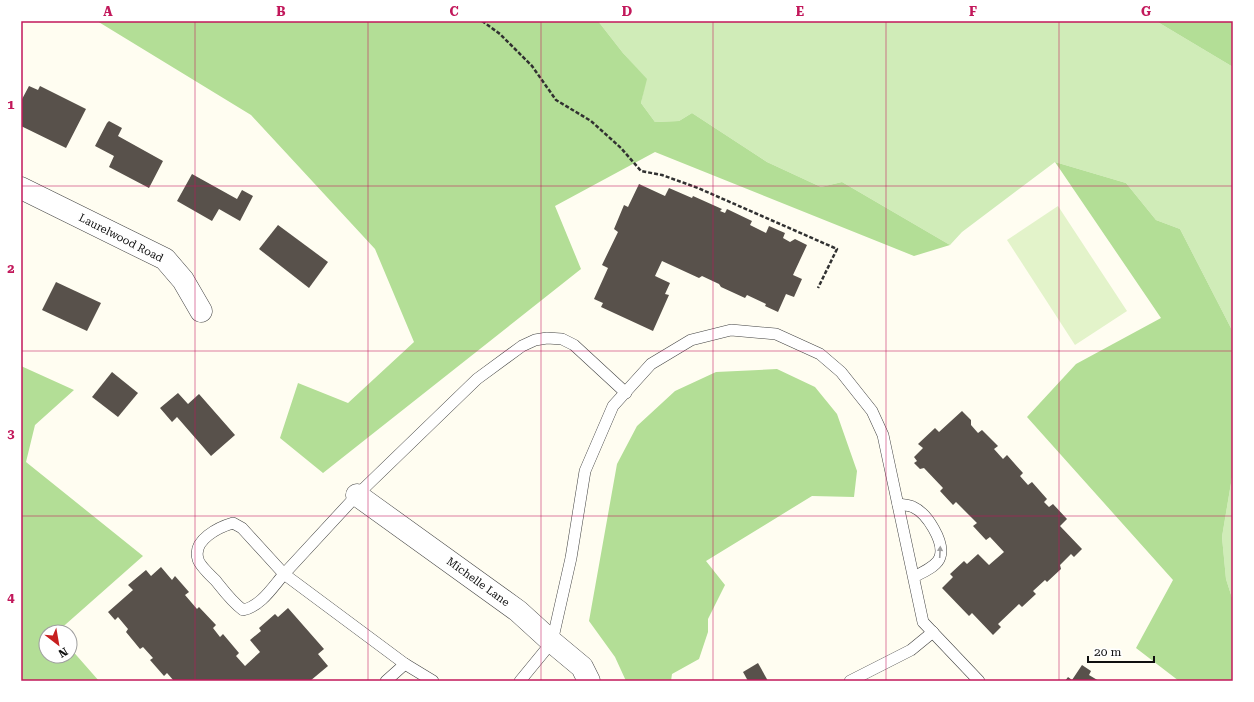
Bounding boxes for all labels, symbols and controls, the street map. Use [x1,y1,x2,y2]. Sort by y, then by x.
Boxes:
text: A [103,4,113,19]
text: B [276,4,286,19]
text: C [449,4,459,19]
text: D [622,4,632,19]
text: E [796,4,804,19]
text: F [969,4,977,19]
text: G [1141,4,1151,19]
text: 1 [7,97,15,112]
street label: Laurelwood Road [77,211,165,265]
text: 2 [7,261,15,276]
text: 3 [7,426,15,441]
one-way arrow [936,546,943,558]
street label: Michelle Lane [444,555,512,609]
text: 4 [7,590,15,605]
north arrow [38,624,78,664]
scale bar [1088,638,1154,664]
text: N [55,644,70,660]
text: 20 m [1094,645,1121,659]

